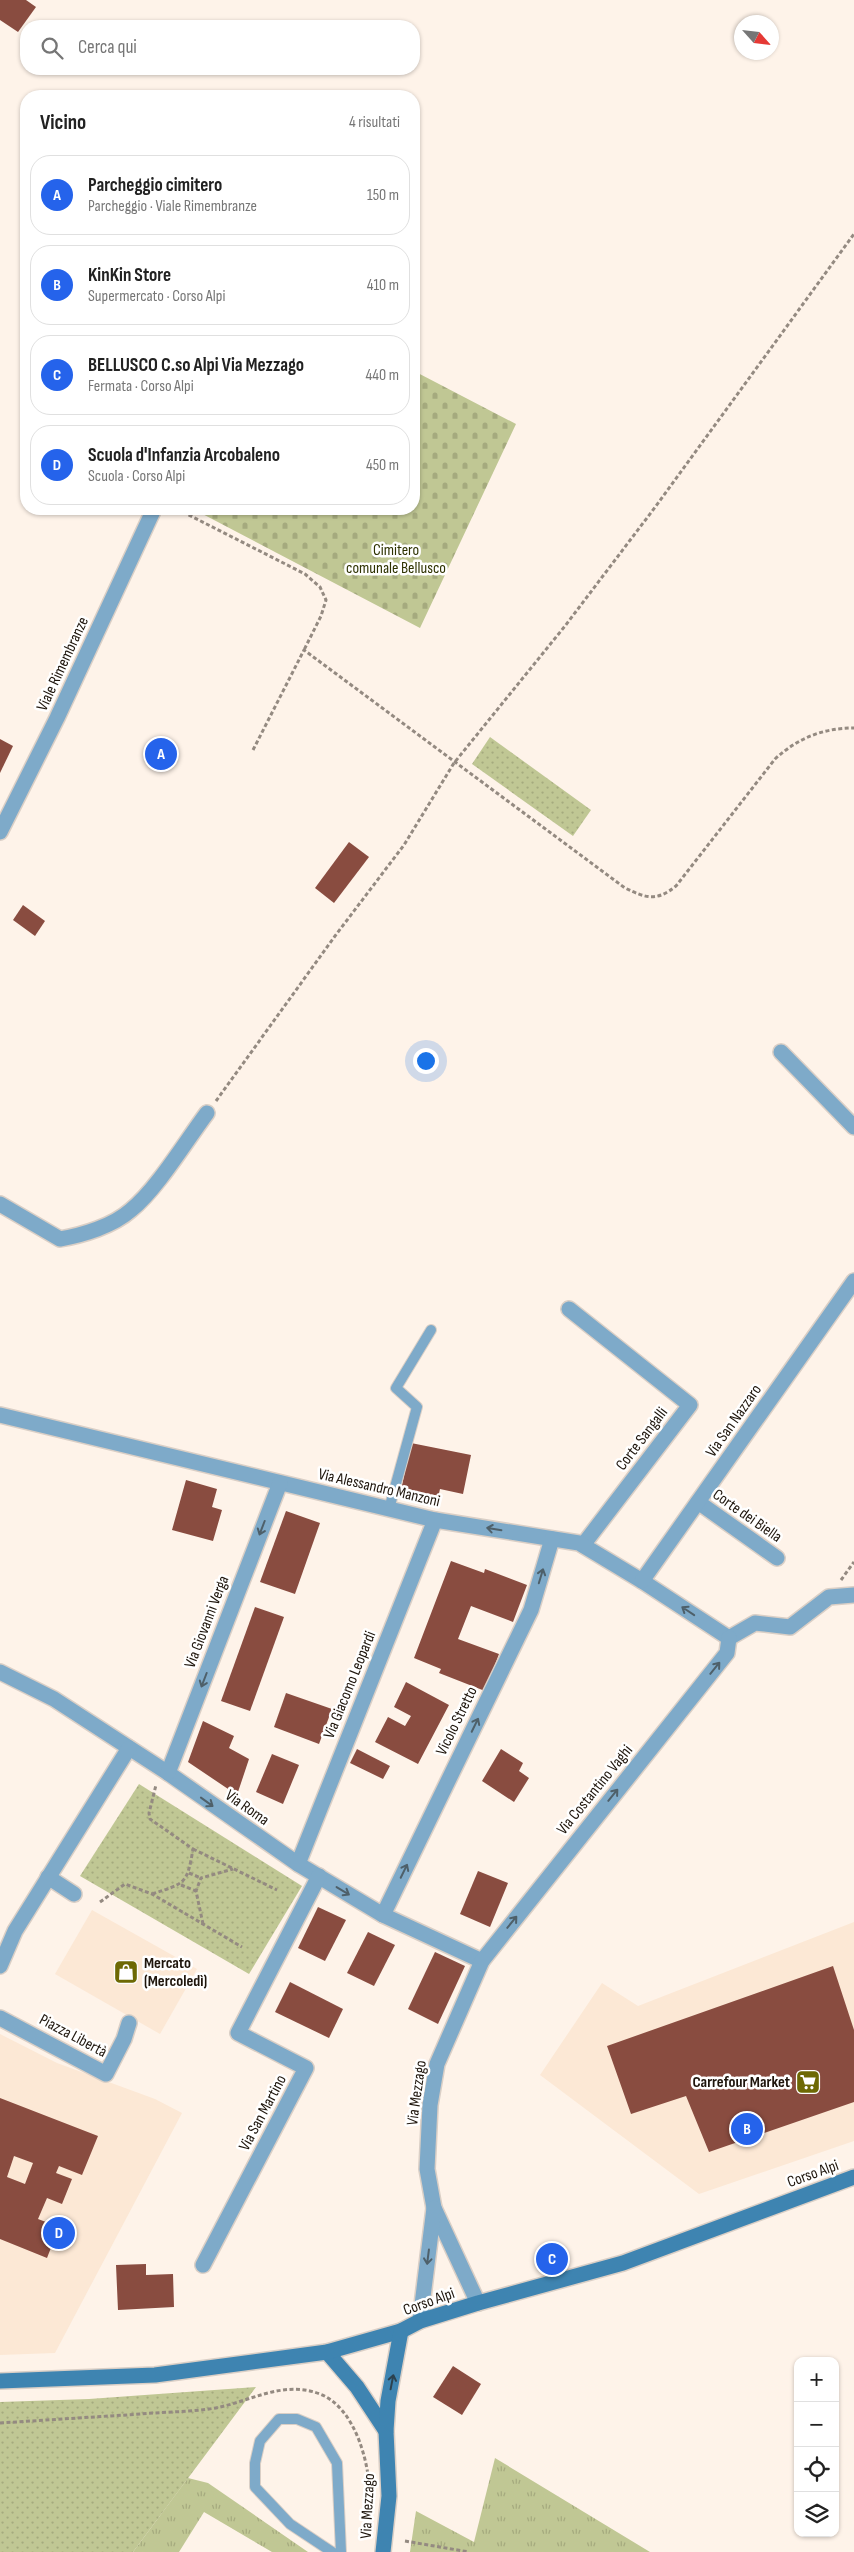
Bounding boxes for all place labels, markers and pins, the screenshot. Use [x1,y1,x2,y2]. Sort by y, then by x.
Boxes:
pin: A [145,735,177,773]
place label: Mercato (Mercoledì) [144,1954,207,1991]
shop icon: Mercato (Mercoledì) [113,1959,139,1985]
supermarket icon: Carrefour Market [795,2069,821,2095]
place label: Carrefour Market [693,2073,790,2092]
pin: B [731,2110,763,2148]
pin: D [43,2214,75,2252]
pin: C [536,2240,568,2278]

